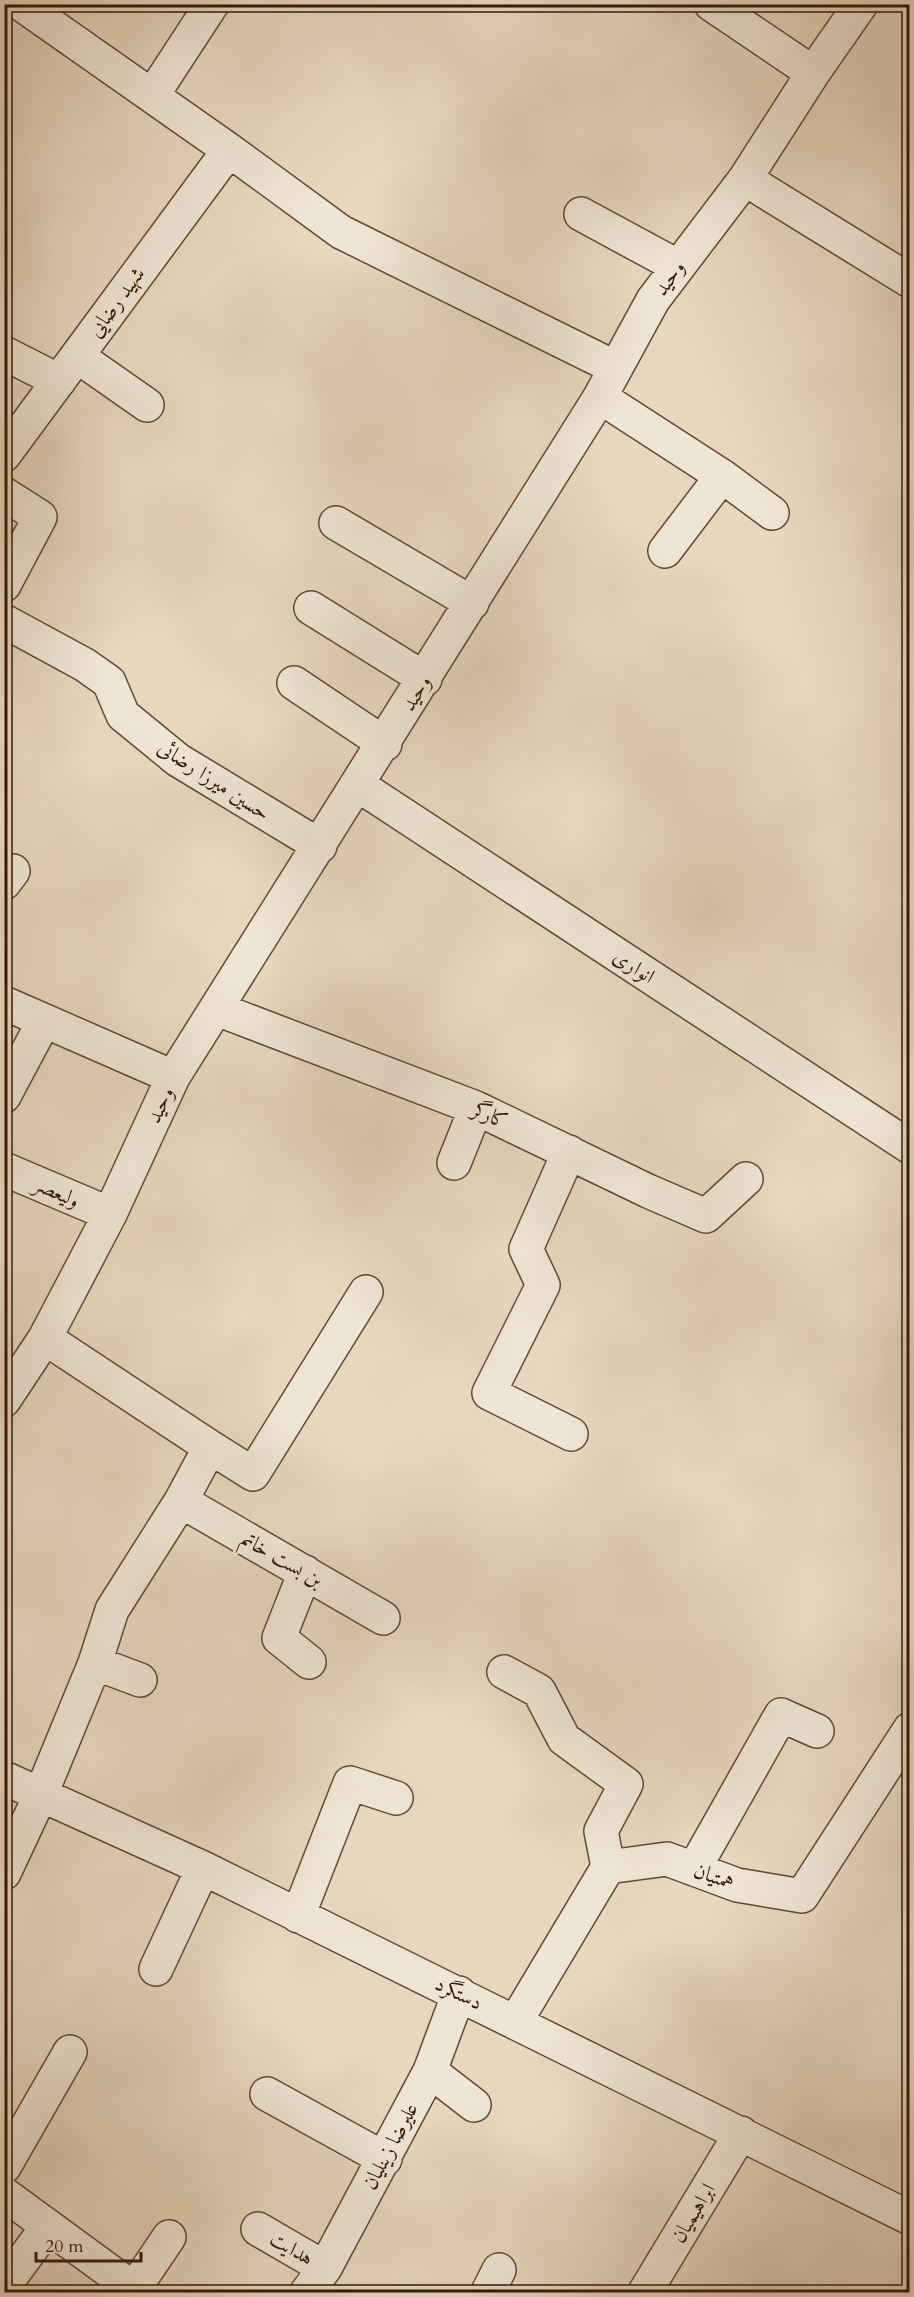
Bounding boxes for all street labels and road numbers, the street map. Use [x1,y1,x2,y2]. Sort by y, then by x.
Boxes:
street label: وحید [647,255,692,302]
street label: شهید رضایی [81,261,152,344]
street label: وحید [394,670,439,717]
street label: حسین میرزا رضائی [152,733,276,828]
street label: انواری [607,942,660,991]
street label: وحید [139,1082,181,1128]
street label: کارگر [465,1094,512,1136]
street label: ولیعصر [28,1169,84,1215]
street label: بن بست خاتم [234,1524,328,1597]
street label: همتیان [690,1856,738,1897]
street label: دستگرد [430,1969,488,2017]
street label: علیرضا زینلیان [355,2098,426,2195]
street label: ابراهیمیان [664,2178,723,2249]
street label: هدایت [264,2224,319,2273]

